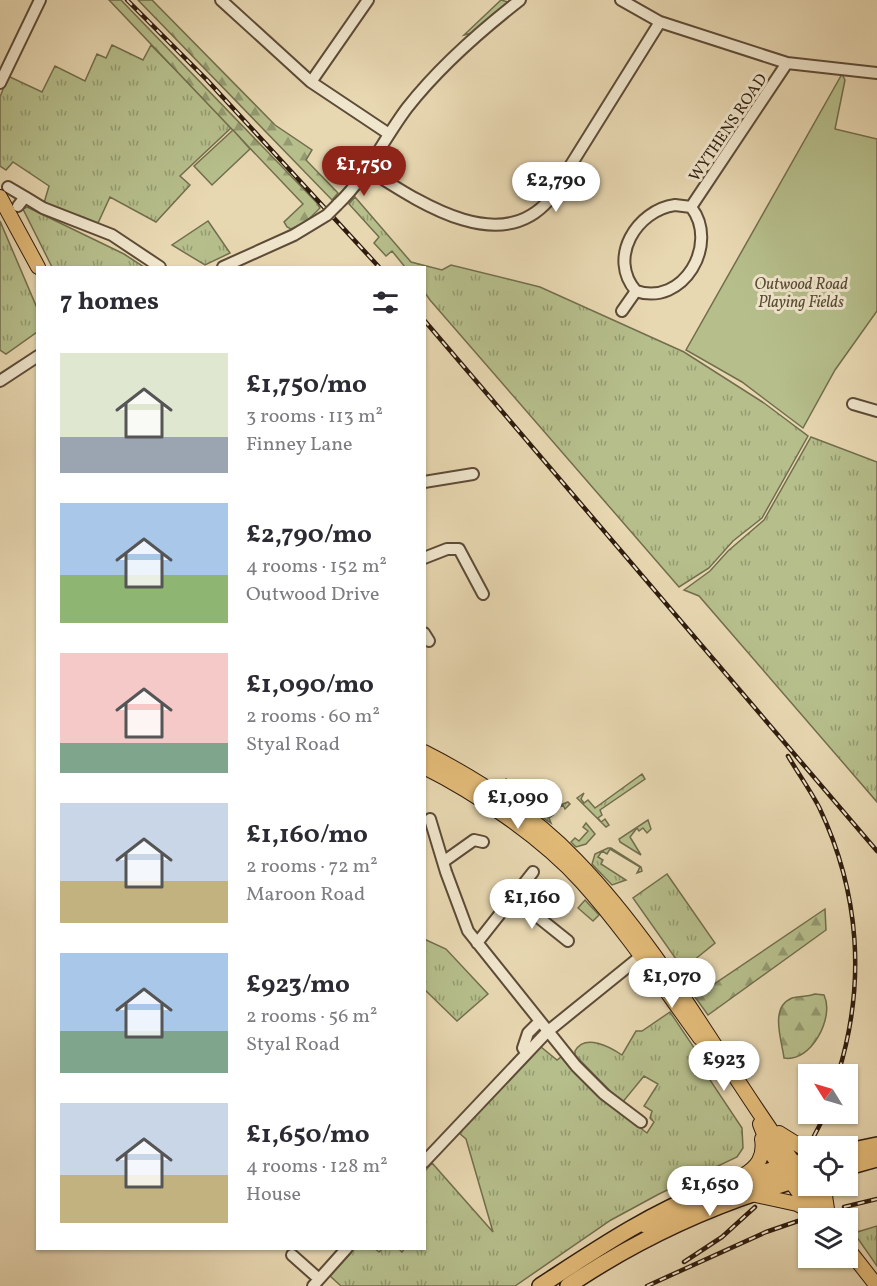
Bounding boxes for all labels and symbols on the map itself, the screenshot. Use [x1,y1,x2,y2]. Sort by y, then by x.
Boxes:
street label: WYTHENS ROAD [684,70,773,186]
pin: £1,750 [315,146,413,197]
pin: £2,790 [507,162,605,213]
park label: Outwood Road Playing Fields [754,274,848,314]
pin: £1,090 [469,779,567,830]
pin: £1,160 [483,879,581,930]
pin: £1,070 [623,958,721,1009]
pin: £923 [688,1041,760,1092]
north arrow [798,1064,858,1124]
pin: £1,650 [661,1166,759,1217]

